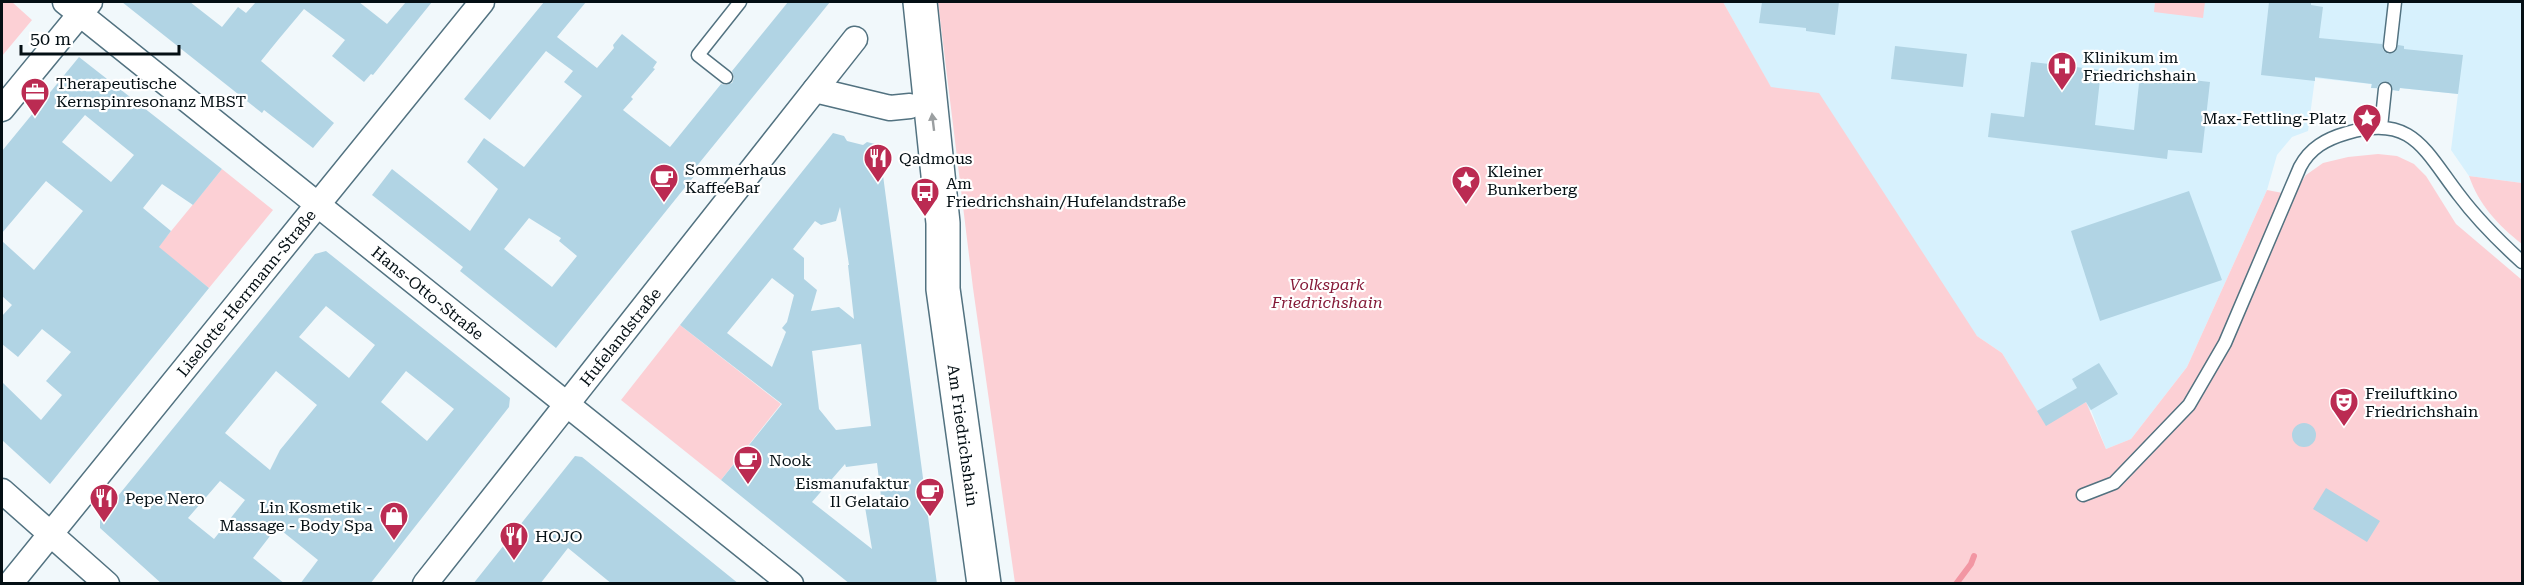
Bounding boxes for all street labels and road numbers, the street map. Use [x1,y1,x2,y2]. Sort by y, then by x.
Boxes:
street label: Liselotte-Herrmann-Straße [173,205,320,380]
street label: Hans-Otto-Straße [368,242,488,344]
street label: Hufelandstraße [576,284,665,390]
street label: Am Friedrichshain [944,363,983,508]

